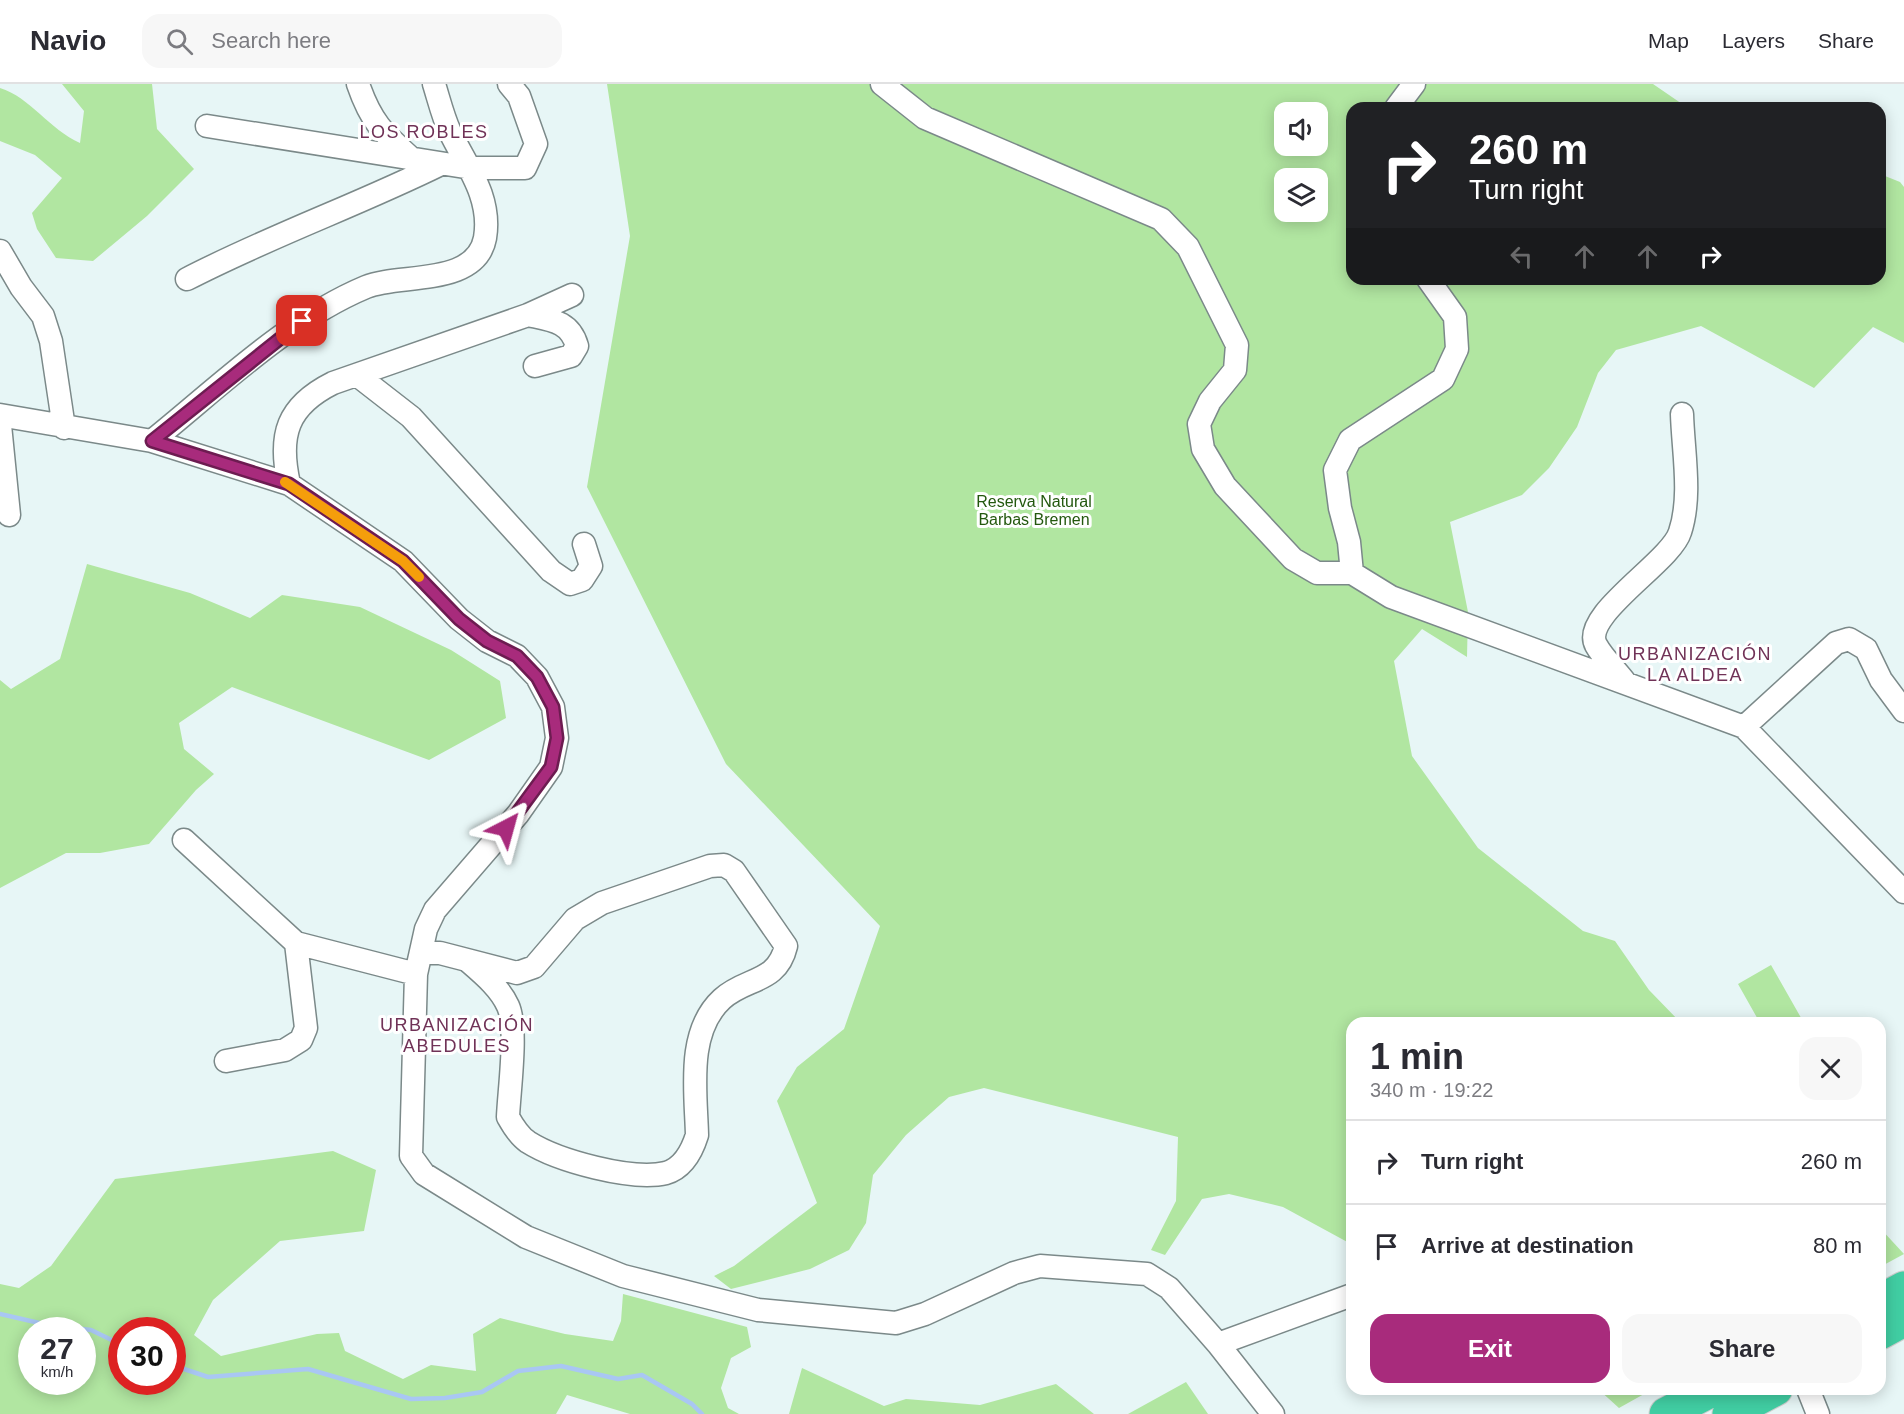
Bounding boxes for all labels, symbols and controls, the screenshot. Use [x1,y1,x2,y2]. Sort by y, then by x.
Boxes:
search box [142,14,562,68]
text: Navio [30,25,106,56]
icon: search [163,25,196,58]
text: Search here [211,28,331,53]
text: Map [1648,29,1689,52]
text: Layers [1722,29,1785,52]
text: Share [1818,29,1874,52]
map controls [1274,102,1328,222]
button: sound [1274,102,1328,156]
district label: LOS ROBLES [359,122,489,142]
icon: right [1370,126,1448,204]
text: 260 m [1469,126,1588,173]
button: layers [1274,168,1328,222]
text: Turn right [1469,175,1584,205]
icon: left [1505,240,1538,273]
icon: ahead [1568,240,1601,273]
icon: ahead [1631,240,1664,273]
icon: right [1694,240,1727,273]
pin [276,295,327,346]
icon: arrive [285,304,318,337]
park label: Reserva Natural Barbas Bremen [976,493,1092,528]
district label: URBANIZACIÓN LA ALDEA [1618,643,1772,685]
position arrow [474,796,538,860]
district label: URBANIZACIÓN ABEDULES [380,1014,534,1056]
text: 1 min [1370,1036,1464,1077]
button: close [1799,1037,1862,1100]
text: 340 m · 19:22 [1370,1079,1493,1101]
icon: right [1370,1146,1403,1179]
text: Turn right [1421,1149,1523,1174]
text: 260 m [1801,1149,1862,1174]
icon: arrive [1370,1230,1403,1263]
text: Arrive at destination [1421,1233,1634,1258]
text: 80 m [1813,1233,1862,1258]
button: Exit [1370,1314,1610,1383]
button: Share [1622,1314,1862,1383]
speed limit sign: 30 [108,1317,186,1395]
text: 27 [40,1332,74,1365]
text: km/h [41,1363,73,1380]

